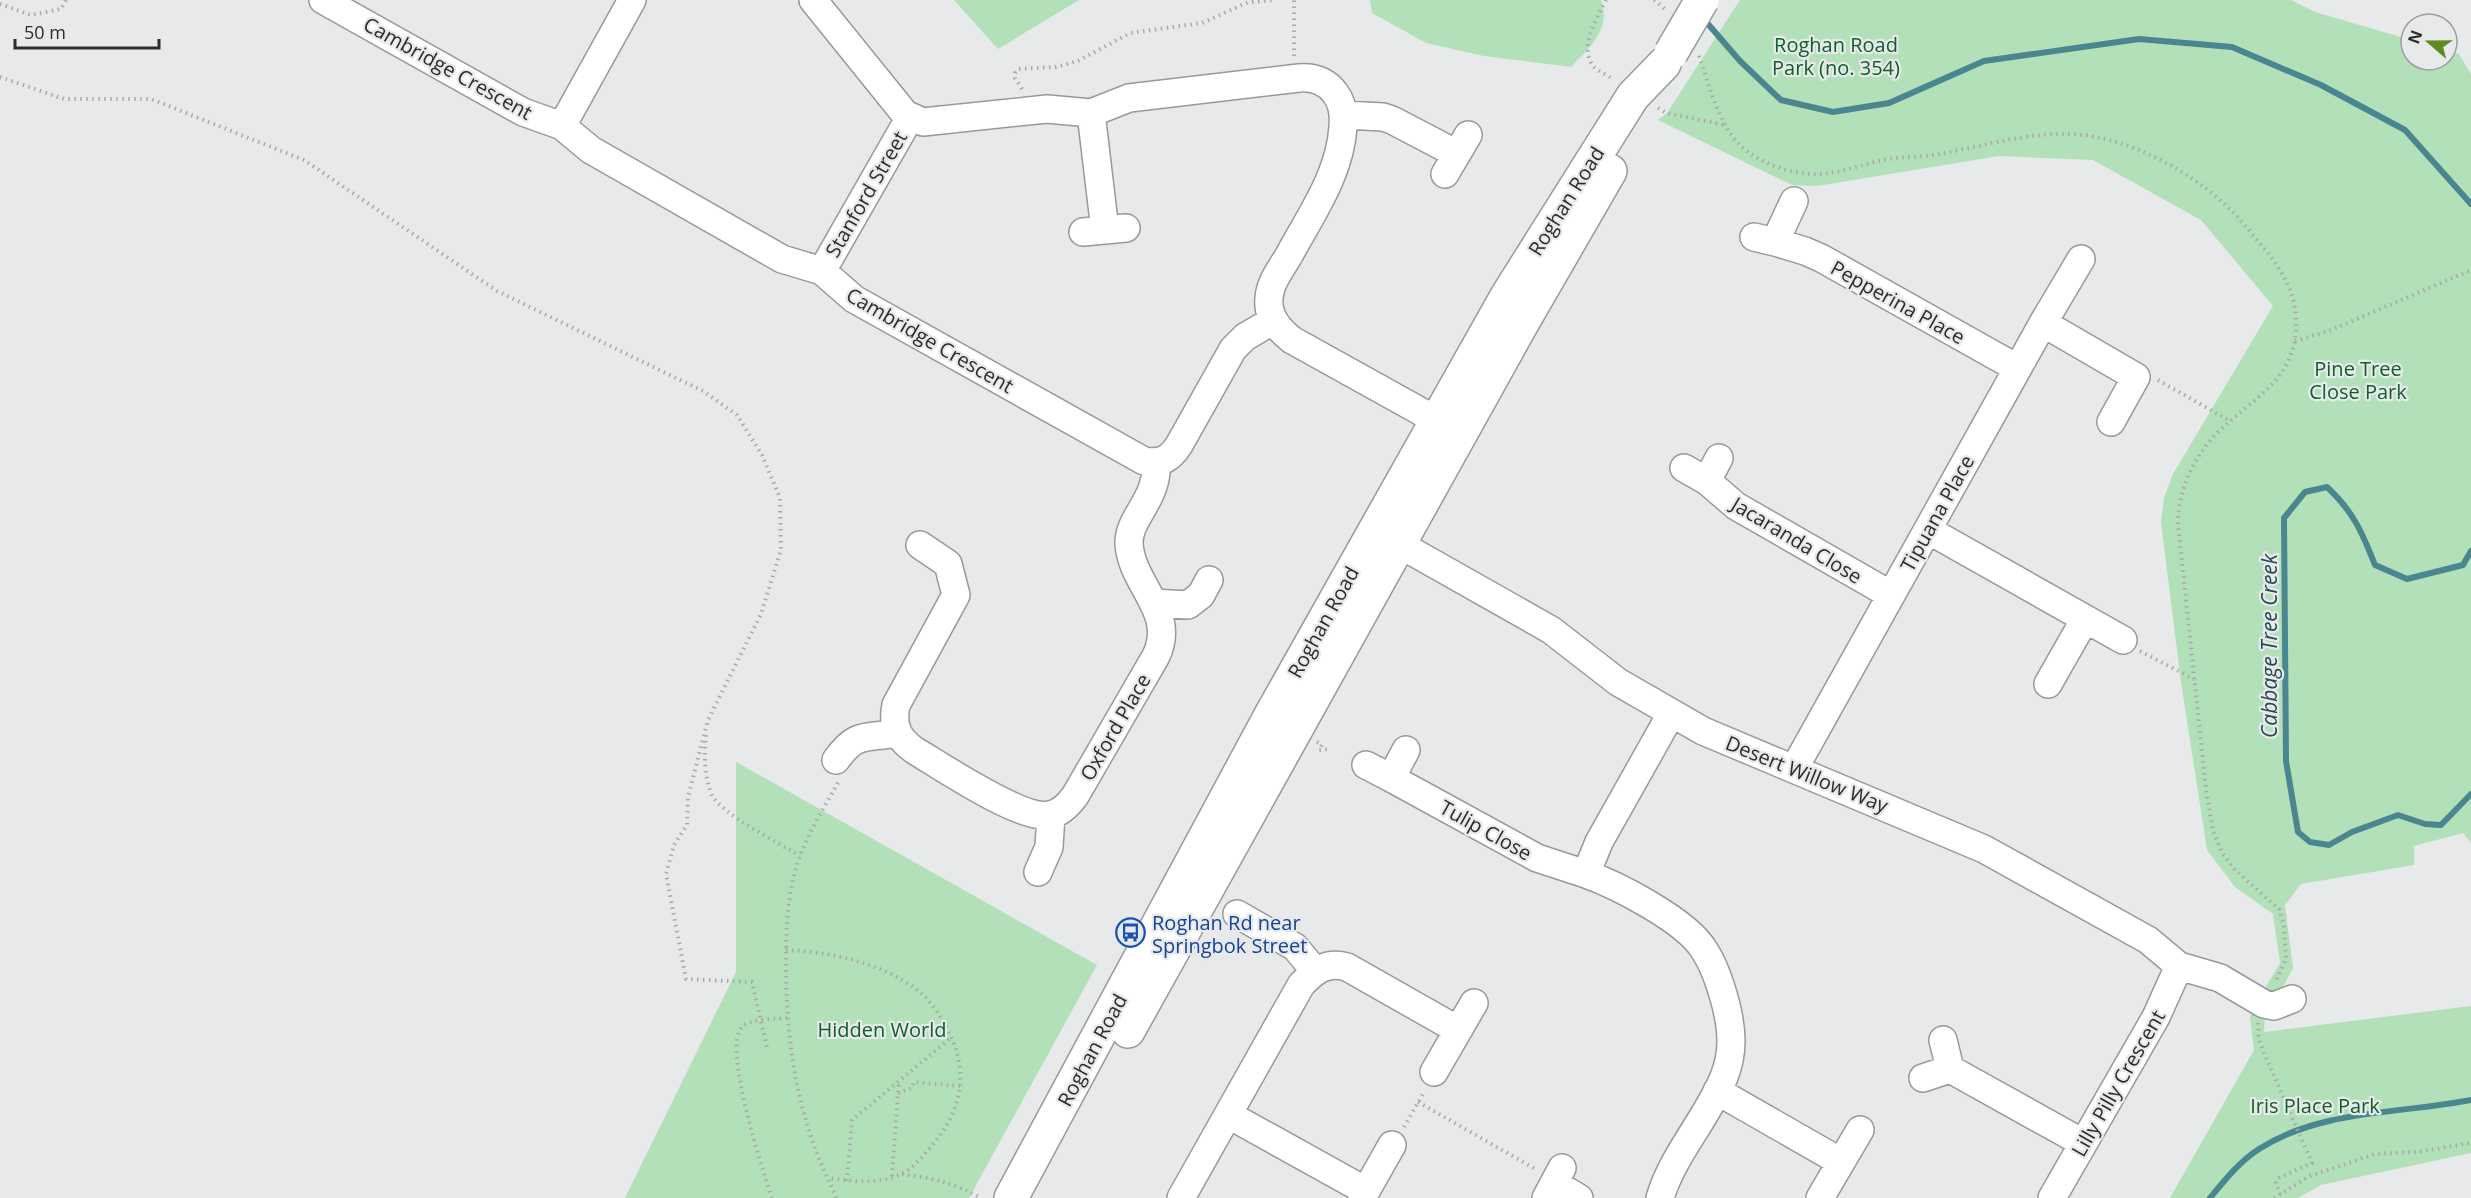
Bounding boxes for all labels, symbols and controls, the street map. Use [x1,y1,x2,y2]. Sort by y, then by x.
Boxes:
street label: Cambridge Crescent [359,10,537,126]
scale bar [15,12,159,50]
north arrow [2399,12,2459,72]
text: 50 m [24,20,66,44]
text: N [2402,27,2427,47]
park label: Roghan Road Park (no. 354) [1772,31,1900,81]
street label: Stanford Street [819,126,913,262]
street label: Roghan Road [1522,141,1610,261]
street label: Pepperina Place [1826,254,1970,350]
street label: Cambridge Crescent [841,281,1019,399]
park label: Pine Tree Close Park [2309,355,2407,405]
street label: Tipuana Place [1894,450,1980,576]
street label: Jacaranda Close [1725,489,1867,590]
water label: Cabbage Tree Creek [2255,553,2283,738]
street label: Roghan Road [1281,561,1365,683]
street label: Oxford Place [1073,669,1157,785]
street label: Desert Willow Way [1722,729,1893,819]
street label: Tulip Close [1435,794,1537,866]
place label: Roghan Rd near Springbok Street [1152,909,1307,959]
bus stop icon: Roghan Rd near Springbok Street [1115,917,1147,949]
street label: Roghan Road [1051,989,1133,1111]
street label: Lilly Pilly Crescent [2065,1005,2171,1161]
park label: Hidden World [818,1016,946,1043]
park label: Iris Place Park [2250,1092,2380,1119]

